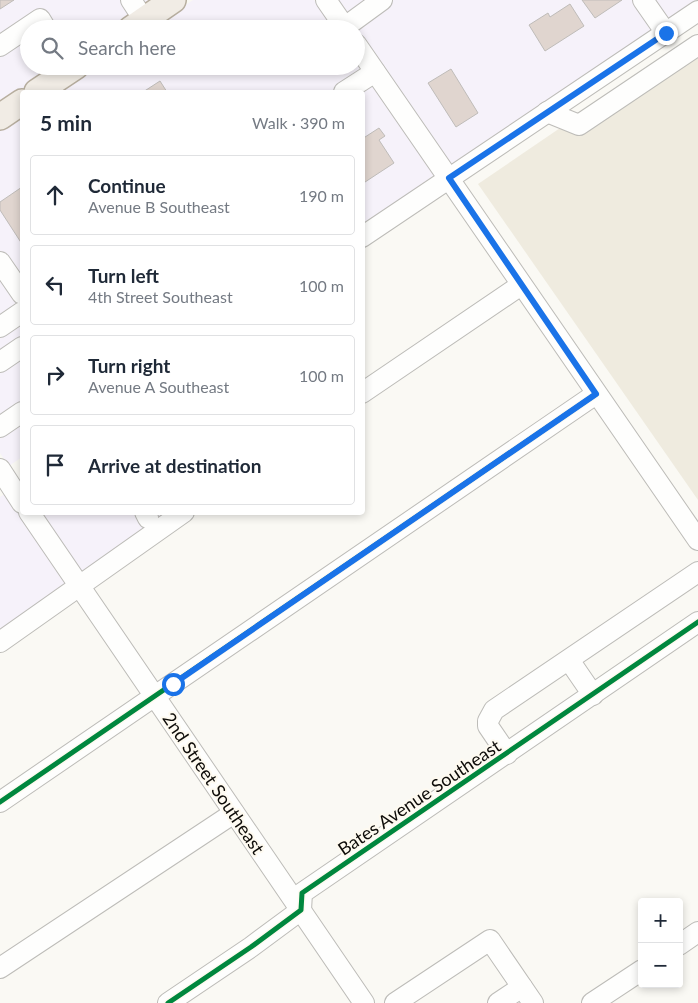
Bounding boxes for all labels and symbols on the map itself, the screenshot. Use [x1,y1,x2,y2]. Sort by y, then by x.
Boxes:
route end [655,22,678,45]
route start [162,673,185,696]
street label: 2nd Street Southeast [158,708,270,859]
street label: Bates Avenue Southeast [334,734,505,860]

